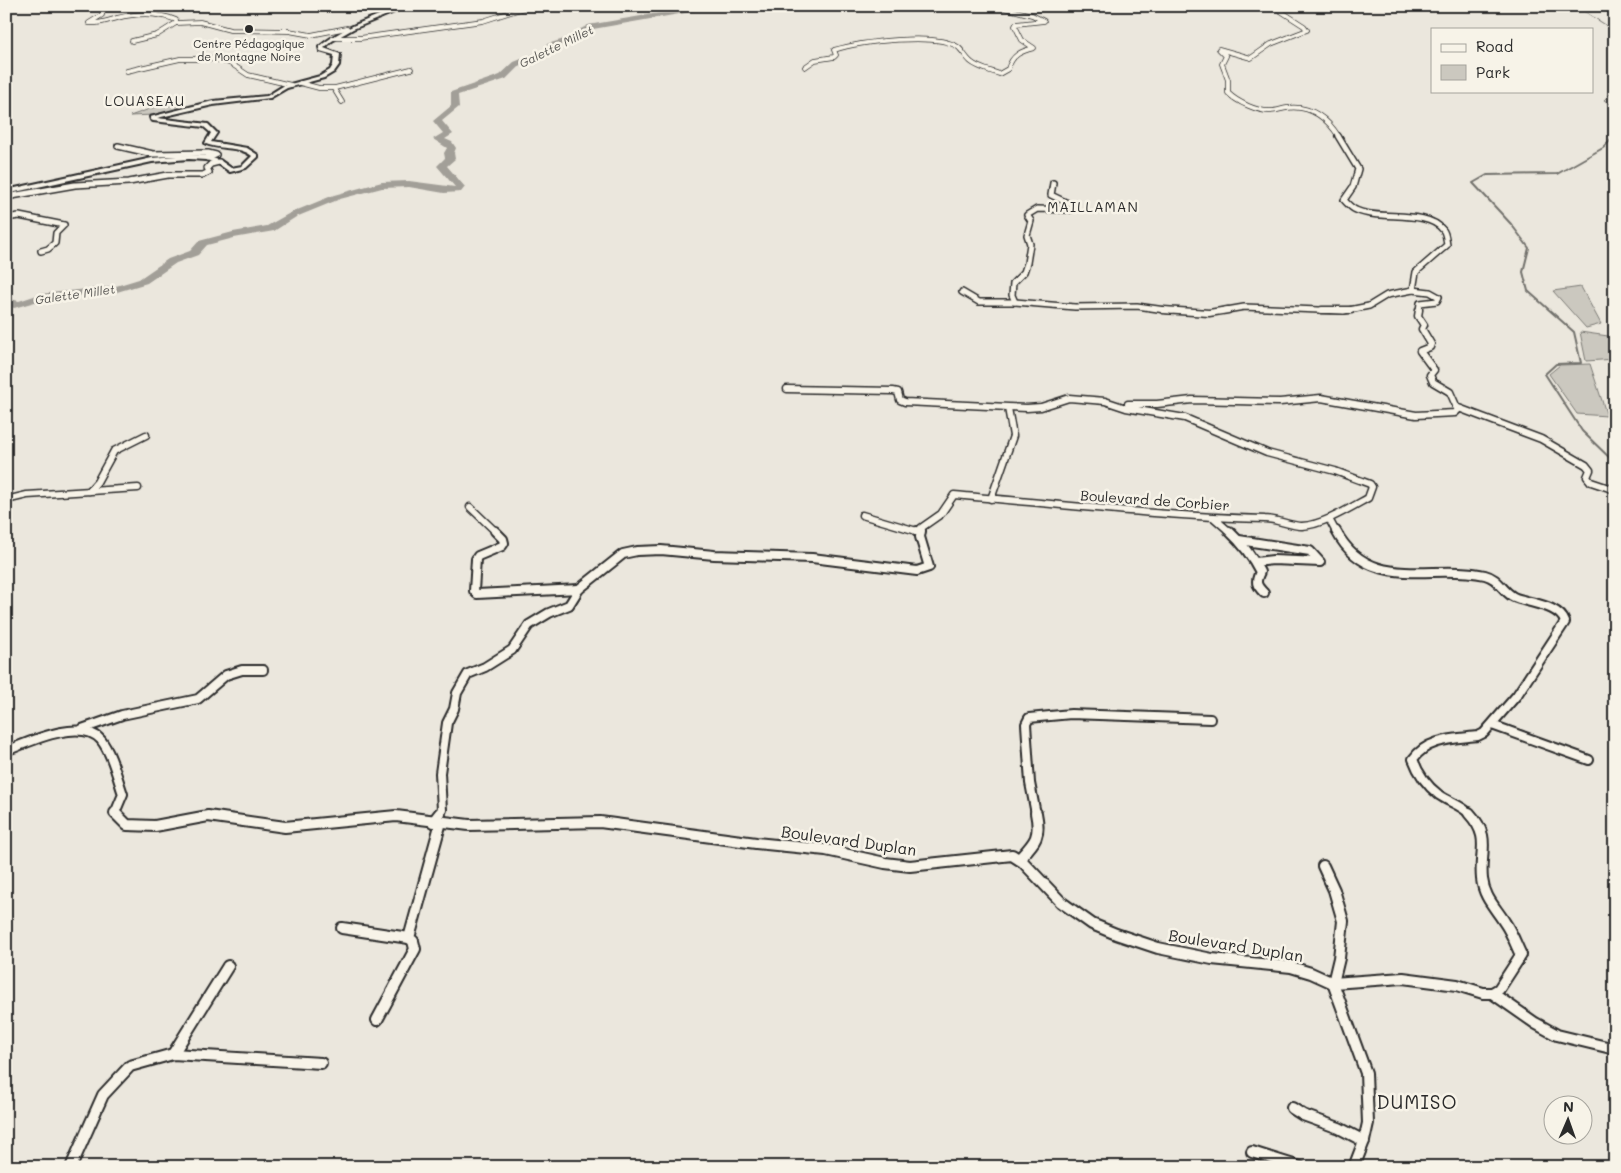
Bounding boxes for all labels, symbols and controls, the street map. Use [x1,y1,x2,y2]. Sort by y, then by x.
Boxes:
water label: Galette Millet [516,21,596,71]
marker: Centre Pédagogique de Montagne Noire [243,23,255,35]
legend [1431,28,1594,92]
place label: Centre Pédagogique de Montagne Noire [193,36,305,64]
text: Road [1476,36,1513,56]
text: Park [1476,62,1510,82]
district label: LOUASEAU [105,91,185,110]
district label: MAILLAMAN [1047,197,1139,216]
water label: Galette Millet [34,280,116,308]
street label: Boulevard de Corbier [1080,485,1230,515]
street label: Boulevard Duplan [780,820,918,860]
street label: Boulevard Duplan [1167,924,1305,966]
district label: DUMISO [1377,1089,1457,1114]
north arrow [1544,1096,1594,1146]
text: N [1563,1097,1574,1116]

